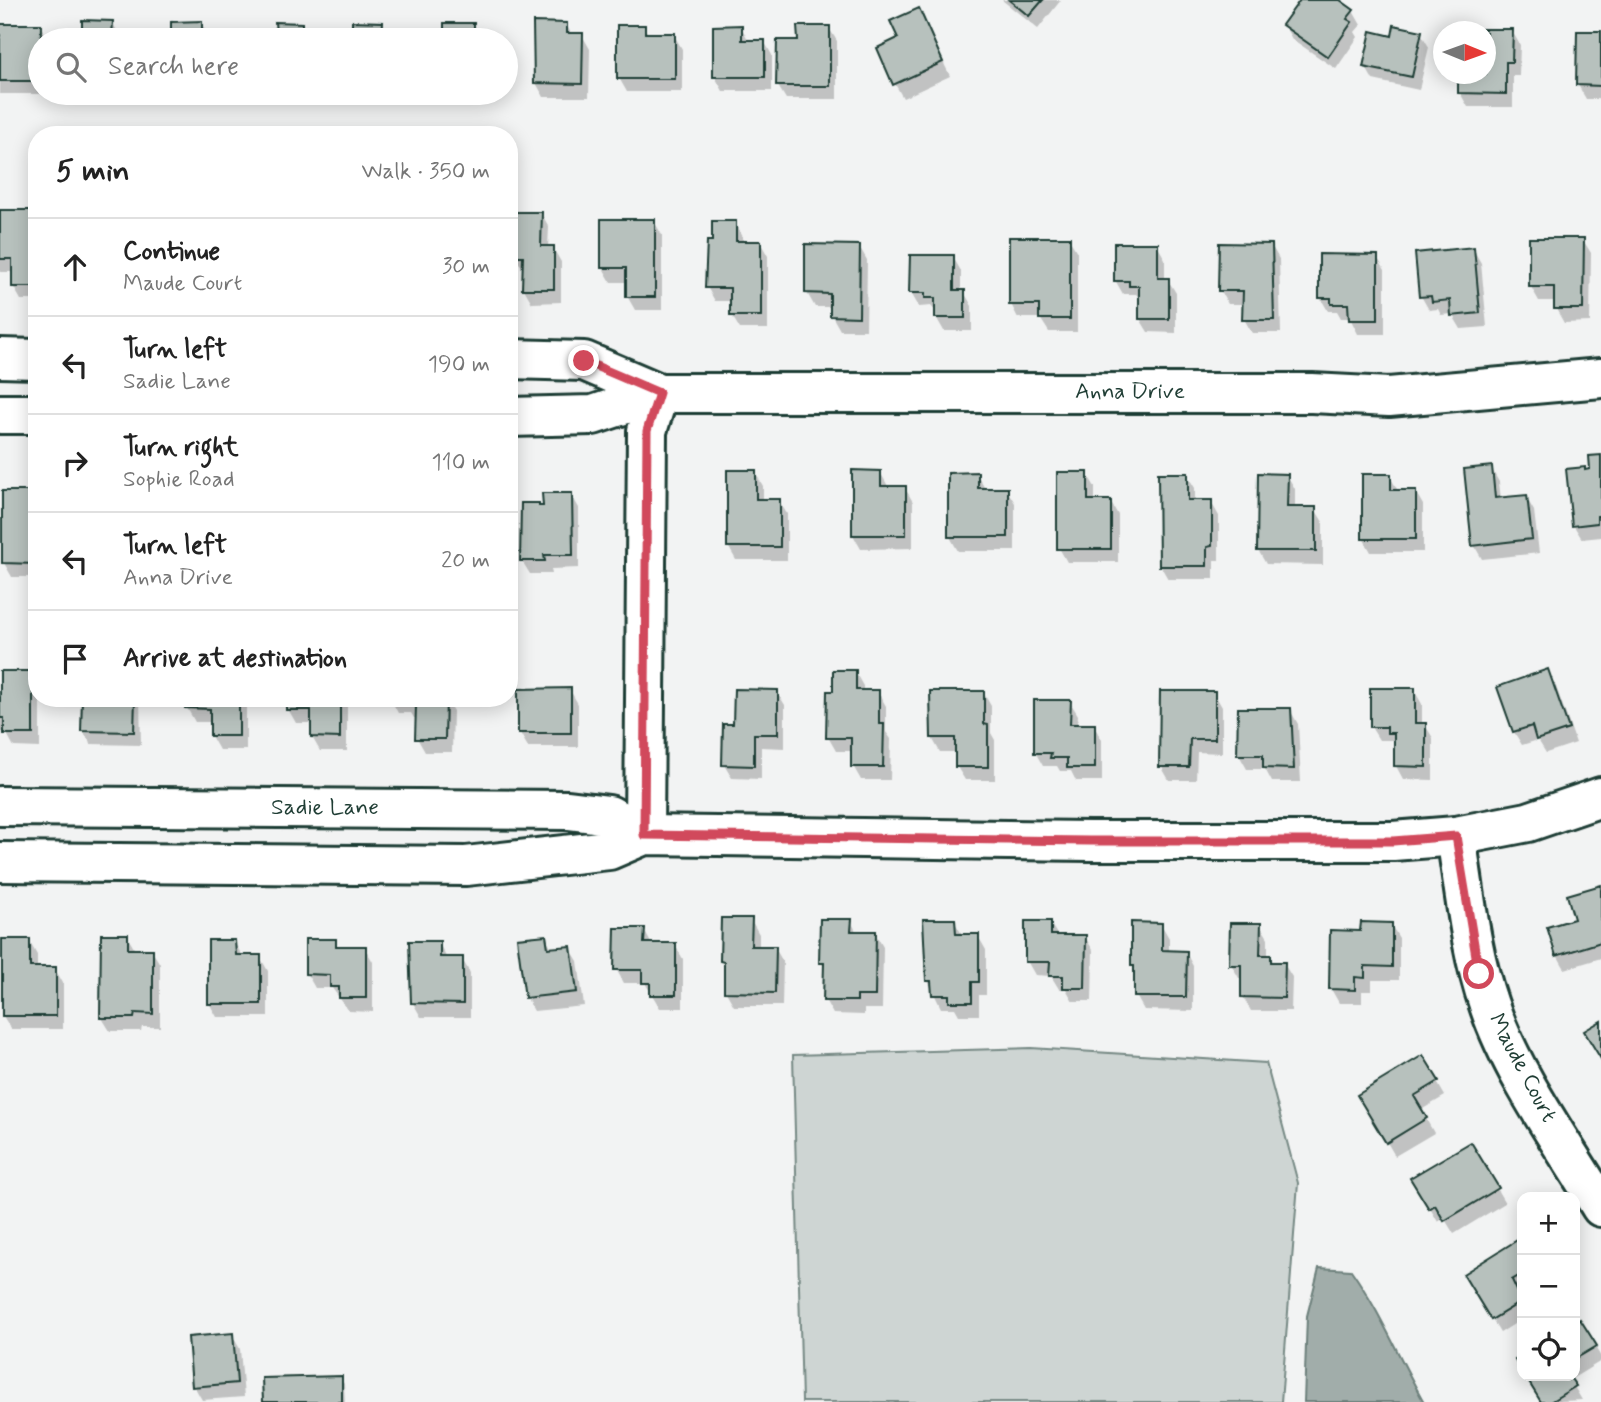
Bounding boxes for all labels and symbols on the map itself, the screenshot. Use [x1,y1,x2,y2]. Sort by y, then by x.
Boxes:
north arrow [1433,21,1496,84]
route end [568,345,599,376]
street label: Anna Drive [1075,377,1185,407]
street label: Sadie Lane [271,793,379,823]
route start [1463,958,1494,989]
street label: Maude Court [1481,1008,1563,1128]

